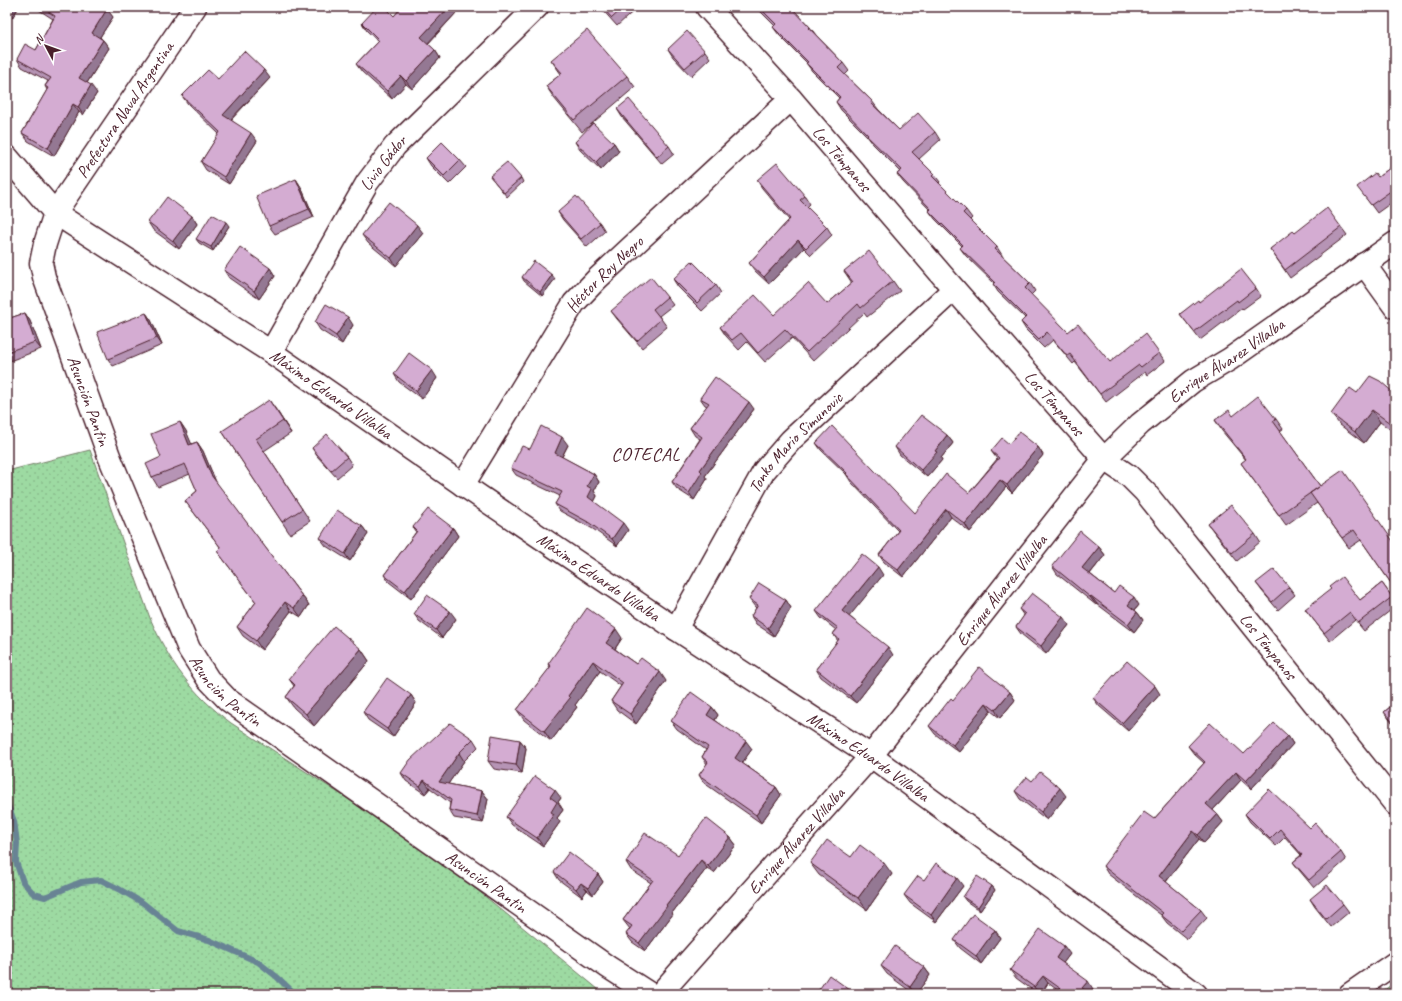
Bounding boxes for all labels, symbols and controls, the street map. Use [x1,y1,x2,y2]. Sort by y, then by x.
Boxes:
north arrow [26,26,66,66]
text: N [31,31,47,47]
street label: Prefectura Naval Argentina [72,36,180,182]
street label: Los Témpanos [808,122,877,197]
street label: Livio Gádor [355,129,412,194]
street label: Héctor Roy Negro [560,230,648,316]
street label: Enrique Álvarez Villalba [1164,313,1289,407]
street label: Máximo Eduardo Villalba [266,344,397,444]
street label: Asunción Pantin [63,353,115,450]
street label: Los Témpanos [1020,366,1090,441]
street label: Tonko Mario Simunovic [744,387,848,496]
district label: COTECAL [611,442,681,466]
street label: Máximo Eduardo Villalba [533,528,665,626]
street label: Enrique Álvarez Villalba [951,529,1052,650]
street label: Los Témpanos [1235,609,1303,685]
street label: Asunción Pantin [185,651,267,732]
street label: Máximo Eduardo Villalba [803,707,934,806]
street label: Enrique Álvarez Villalba [743,782,850,898]
street label: Asunción Pantin [442,846,532,918]

